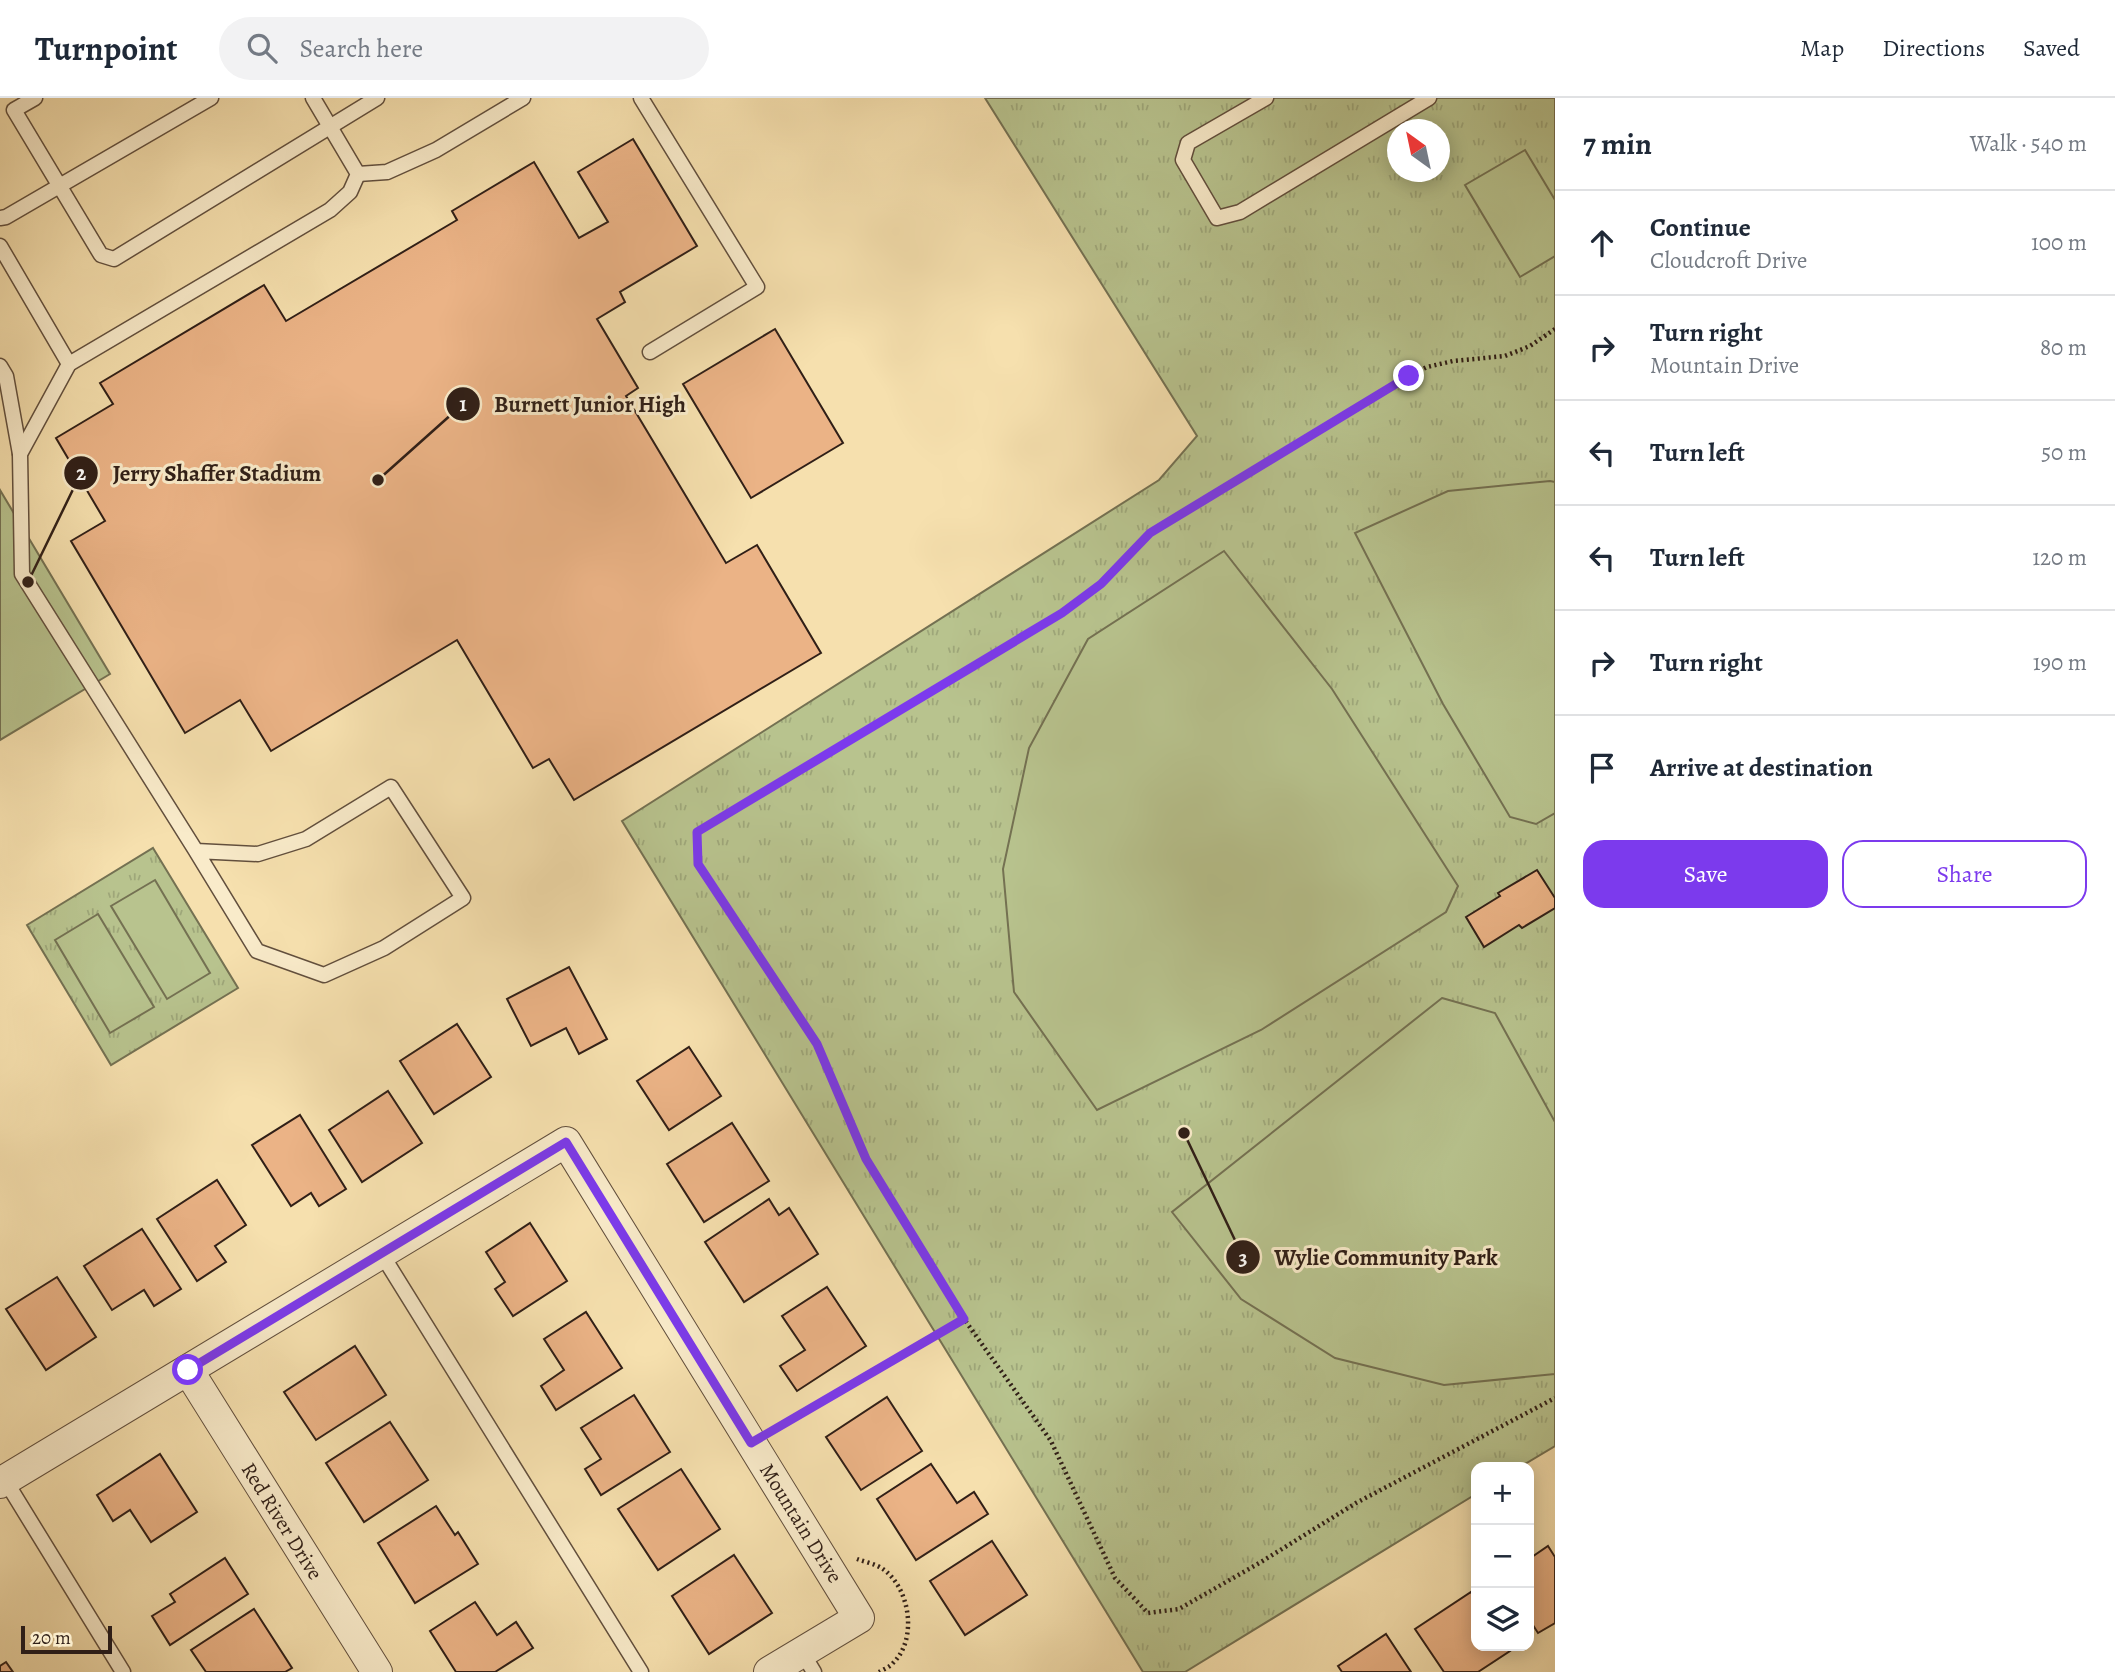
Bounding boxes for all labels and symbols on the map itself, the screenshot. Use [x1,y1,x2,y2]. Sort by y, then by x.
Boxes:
north arrow [1387,119,1450,182]
route end [1393,360,1424,391]
callout: Burnett Junior High [445,382,700,426]
text: Burnett Junior High [494,389,686,420]
text: 1 [459,390,467,418]
callout: Jerry Shaffer Stadium [63,451,335,495]
text: Jerry Shaffer Stadium [113,458,321,489]
text: 2 [76,459,86,487]
callout: Wylie Community Park [1226,1235,1512,1279]
text: Wylie Community Park [1273,1242,1498,1273]
text: 3 [1238,1244,1248,1272]
route start [172,1354,203,1385]
street label: Red River Drive [235,1457,329,1585]
street label: Mountain Drive [753,1458,849,1588]
scale bar [21,1623,112,1655]

